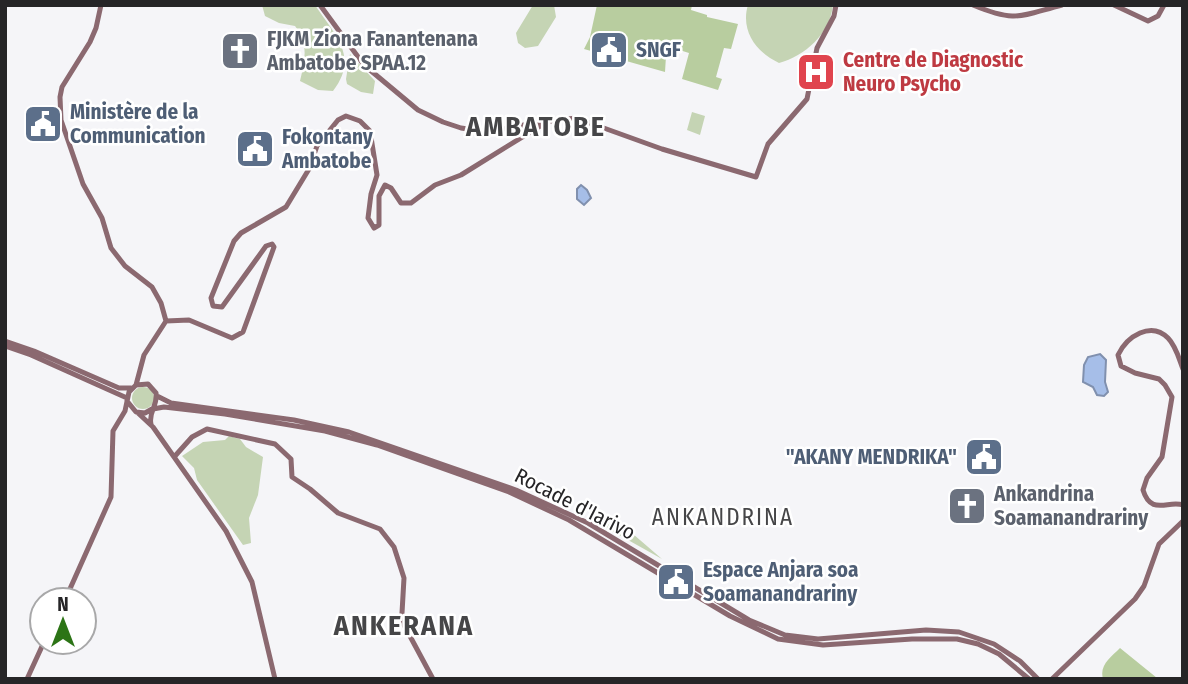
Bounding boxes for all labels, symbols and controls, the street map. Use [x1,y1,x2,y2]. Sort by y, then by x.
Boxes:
place label: FJKM Ziona Fanantenana Ambatobe SPAA.12 [266,26,478,76]
public building icon: SNGF [588,29,630,71]
church icon: FJKM Ziona Fanantenana Ambatobe SPAA.12 [219,30,261,72]
place label: SNGF [636,37,682,63]
place label: Centre de Diagnostic Neuro Psycho [843,47,1024,97]
hospital icon: Centre de Diagnostic Neuro Psycho [795,51,837,93]
place label: Ministère de la Communication [70,99,206,149]
public building icon: Ministère de la Communication [22,103,64,145]
district label: AMBATOBE [465,110,606,143]
place label: Fokontany Ambatobe [281,124,374,174]
public building icon: Fokontany Ambatobe [234,128,276,170]
public building icon: "AKANY MENDRIKA" [963,436,1005,478]
place label: "AKANY MENDRIKA" [786,444,957,470]
street label: Rocade d'Iarivo [510,462,640,546]
place label: Ankandrina Soamanandrariny [993,481,1149,531]
church icon: Ankandrina Soamanandrariny [946,485,988,527]
district label: ANKANDRINA [652,503,794,531]
place label: Espace Anjara soa Soamanandrariny [703,557,858,607]
public building icon: Espace Anjara soa Soamanandrariny [655,561,697,603]
north arrow [28,586,98,656]
text: N [57,593,69,616]
district label: ANKERANA [333,609,474,642]

